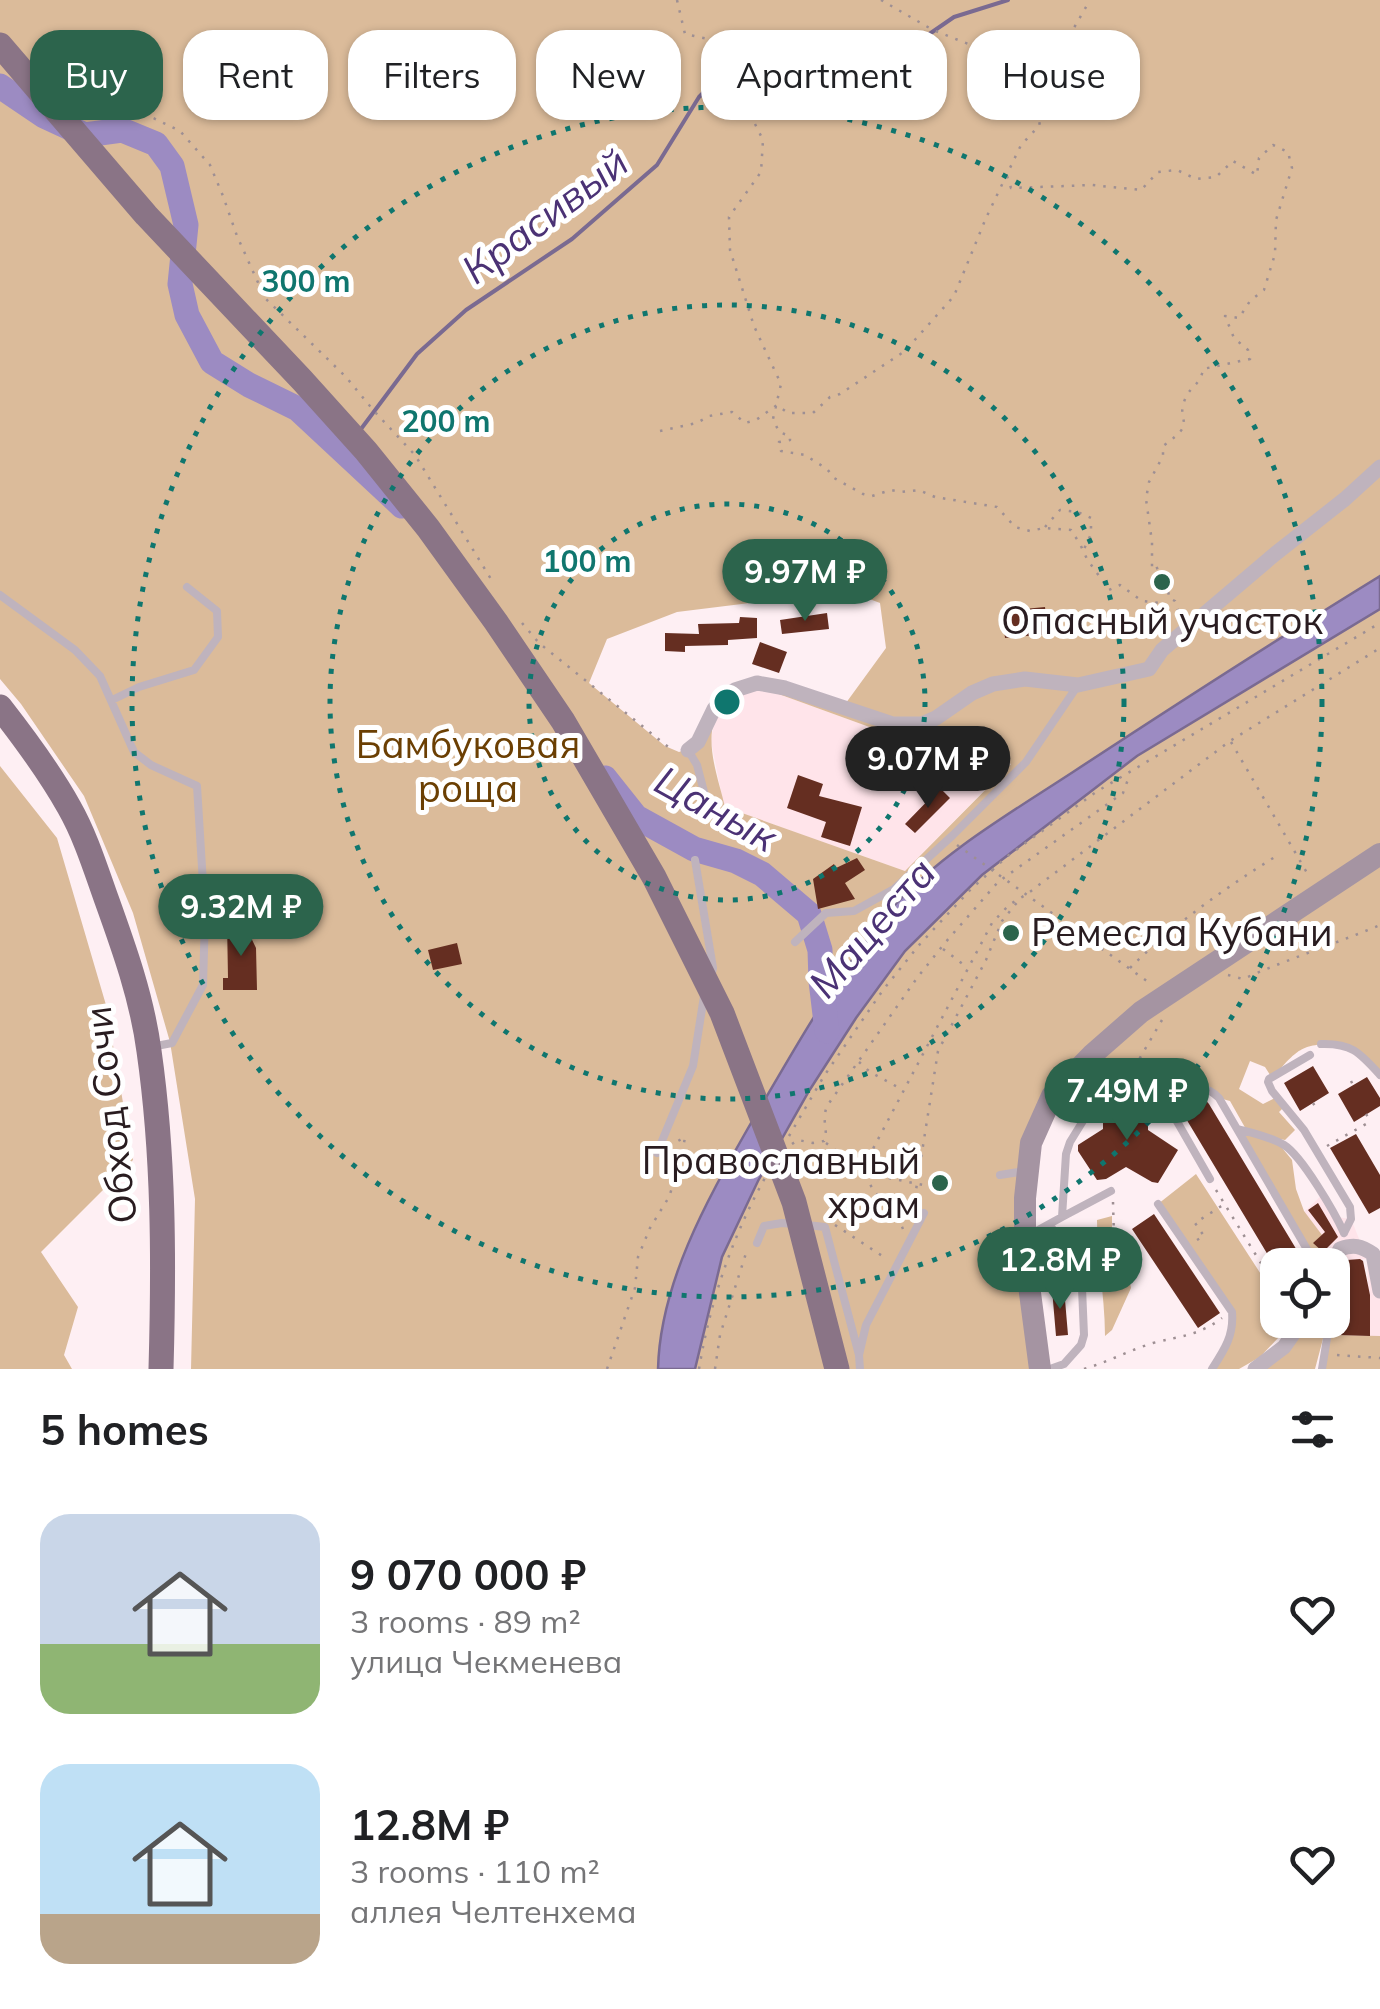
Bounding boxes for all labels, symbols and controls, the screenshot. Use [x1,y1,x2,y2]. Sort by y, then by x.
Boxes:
chip: Buy [30,30,163,120]
chip: Rent [183,30,328,120]
chip: Filters [348,30,516,120]
chip: New [536,30,681,120]
chip: Apartment [701,30,947,120]
chip: House [967,30,1140,120]
water label: Красивый [451,137,637,294]
text: 300 m [261,262,351,300]
text: 200 m [401,402,491,440]
pin: 9.97M ₽ [713,539,897,624]
text: 100 m [542,542,632,580]
text: 9.97M ₽ [744,551,866,591]
marker: Опасный участок [1151,571,1173,593]
place label: Опасный участок [1001,596,1324,644]
centre of rings [709,684,745,720]
park label: Бамбуковая роща [356,720,580,812]
pin: 9.07M ₽ [836,726,1020,811]
text: 9.07M ₽ [867,738,989,778]
water label: Цанык [647,754,787,863]
water label: Мацеста [797,847,945,1007]
pin: 9.32M ₽ [149,874,333,959]
text: 9.32M ₽ [180,886,302,926]
place label: Ремесла Кубани [1031,908,1333,956]
marker: Ремесла Кубани [1000,922,1022,944]
street label: Обход Сочи [73,1004,147,1226]
pin: 7.49M ₽ [1035,1058,1219,1143]
text: 7.49M ₽ [1066,1070,1188,1110]
place label: Православный храм [642,1136,920,1228]
marker: Православный храм [929,1172,951,1194]
pin: 12.8M ₽ [968,1227,1152,1312]
text: 12.8M ₽ [999,1239,1121,1279]
map controls [1260,1248,1350,1338]
button: locate [1260,1248,1350,1338]
icon: filters [1285,1402,1340,1457]
text: 5 homes [40,1403,209,1456]
text: 9 070 000 ₽ [350,1548,586,1601]
icon: home [120,1554,240,1674]
icon: heart [1285,1587,1340,1642]
text: 3 rooms · 89 m² [350,1601,581,1641]
text: улица Чекменева [350,1641,622,1681]
text: 12.8M ₽ [350,1798,509,1851]
icon: home [120,1804,240,1924]
icon: heart [1285,1837,1340,1892]
text: 3 rooms · 110 m² [350,1851,600,1891]
text: аллея Челтенхема [350,1891,637,1931]

